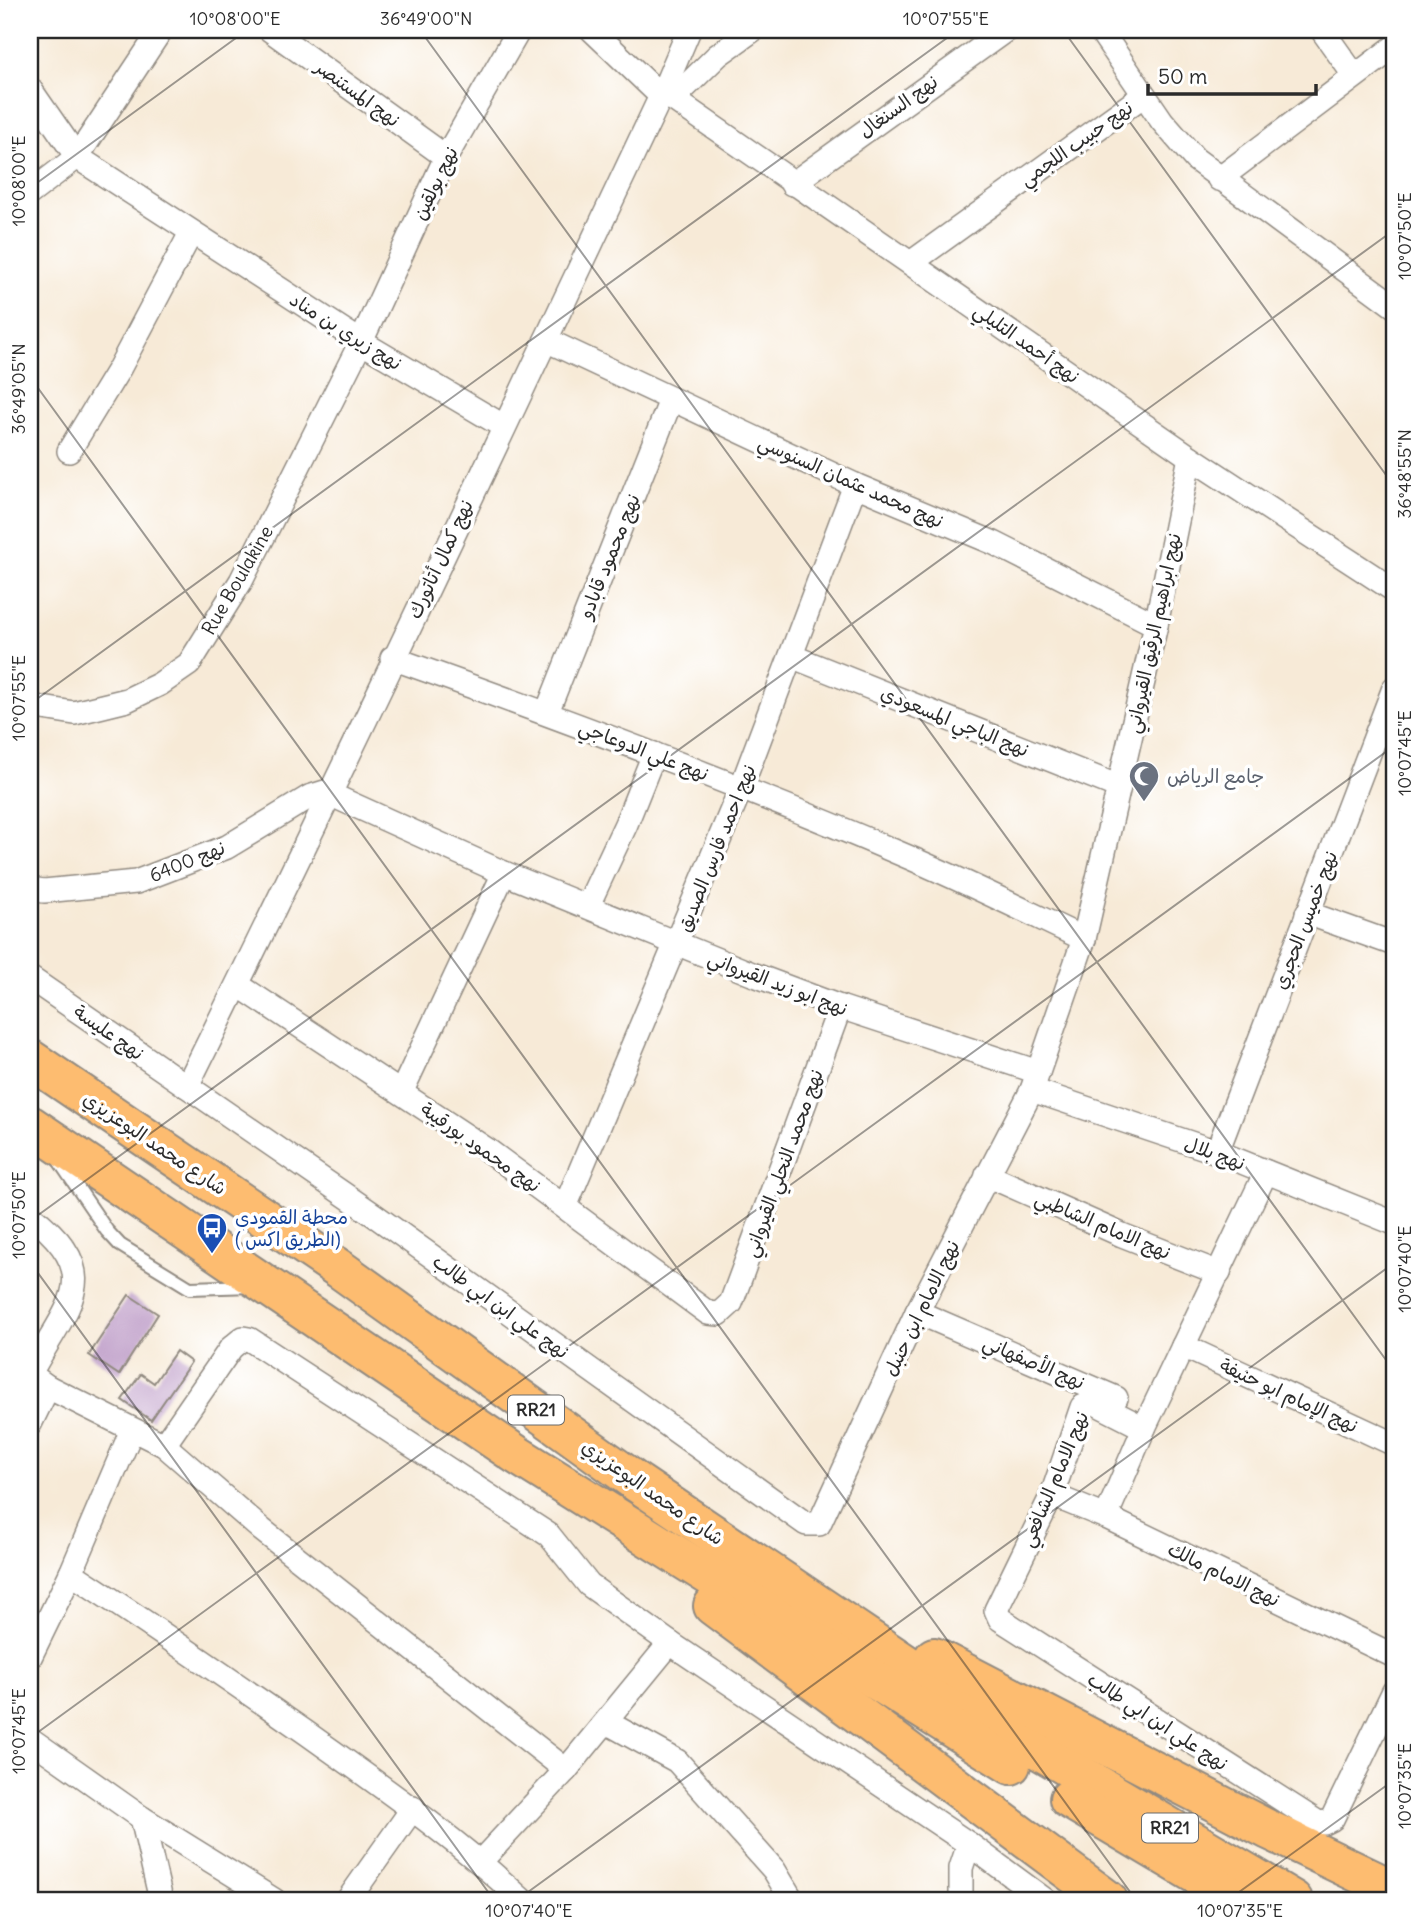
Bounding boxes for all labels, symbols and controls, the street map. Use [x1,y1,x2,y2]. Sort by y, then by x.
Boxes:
text: 10°08'00"E [189,7,281,30]
text: 36°49'00"N [380,7,472,30]
text: 10°07'55"E [903,7,989,30]
scale bar [1148,52,1316,96]
street label: نهج المستنصر [309,53,405,132]
text: 50 m [1158,63,1207,90]
street label: نهج السنغال [854,69,943,144]
street label: نهج حبيب اللجمي [1015,95,1140,195]
text: 10°08'00"E [7,135,30,227]
street label: نهج بولقين [407,142,464,224]
text: 10°07'50"E [1393,192,1416,280]
street label: نهج زيري بن مناد [284,287,407,378]
street label: نهج أحمد التليلي [967,298,1085,392]
text: 36°49'05"N [7,343,30,435]
street label: نهج محمد عثمان السنوسي [753,429,947,537]
text: 36°48'55"N [1393,429,1416,519]
street label: نهج محمود قابادو [572,490,646,624]
street label: نهج كمال أتاتورك [402,496,479,623]
street label: Rue Boulakine [196,521,278,639]
street label: نهج ابراهيم الرقيق القيرواني [1120,531,1191,736]
text: 10°07'55"E [7,655,30,741]
street label: نهج الباجي المسعودي [876,680,1033,766]
text: 10°07'45"E [1393,710,1416,796]
street label: نهج علي الدوعاجي [574,714,712,790]
mosque icon: جامع الرياض [1127,759,1161,803]
street label: نهج احمد فارس الصديق [671,761,761,936]
place label: جامع الرياض [1167,764,1264,790]
street label: نهج 6400 [146,835,229,888]
street label: نهج خميس الحجري [1268,847,1345,994]
street label: نهج ابو زيد القيرواني [703,945,851,1025]
street label: نهج عليسة [69,999,149,1066]
street label: نهج محمد النحلي القيرواني [738,1066,833,1262]
street label: شارع محمد البوعزيزي [77,1086,231,1202]
street label: نهج محمود بورقيبة [416,1097,546,1198]
street label: نهج بلال [1181,1131,1249,1176]
text: 10°07'50"E [7,1171,30,1259]
street label: نهج الامام الشاطبي [1030,1186,1174,1269]
place label: محطة القمودي ( الطريق اكس) [235,1205,348,1251]
bus stop icon: محطة القمودي ( الطريق اكس) [195,1211,229,1255]
text: 10°07'40"E [1393,1225,1416,1313]
street label: نهج الامام ابن حنبل [878,1236,967,1381]
street label: نهج علي ابن ابي طالب [425,1249,574,1368]
street label: نهج الأصفهاني [978,1330,1089,1399]
street label: نهج الإمام ابو حنيفة [1215,1352,1362,1440]
road number: RR21 [508,1395,564,1424]
street label: نهج الامام الشافعي [1015,1407,1098,1552]
street label: شارع محمد البوعزيزي [576,1434,729,1552]
street label: نهج الامام مالك [1163,1537,1284,1614]
street label: نهج علي ابن ابي طالب [1081,1667,1233,1780]
text: 10°07'45"E [7,1688,30,1774]
text: 10°07'35"E [1393,1743,1416,1829]
road number: RR21 [1142,1814,1198,1842]
text: 10°07'40"E [485,1899,573,1922]
text: 10°07'35"E [1197,1899,1283,1922]

